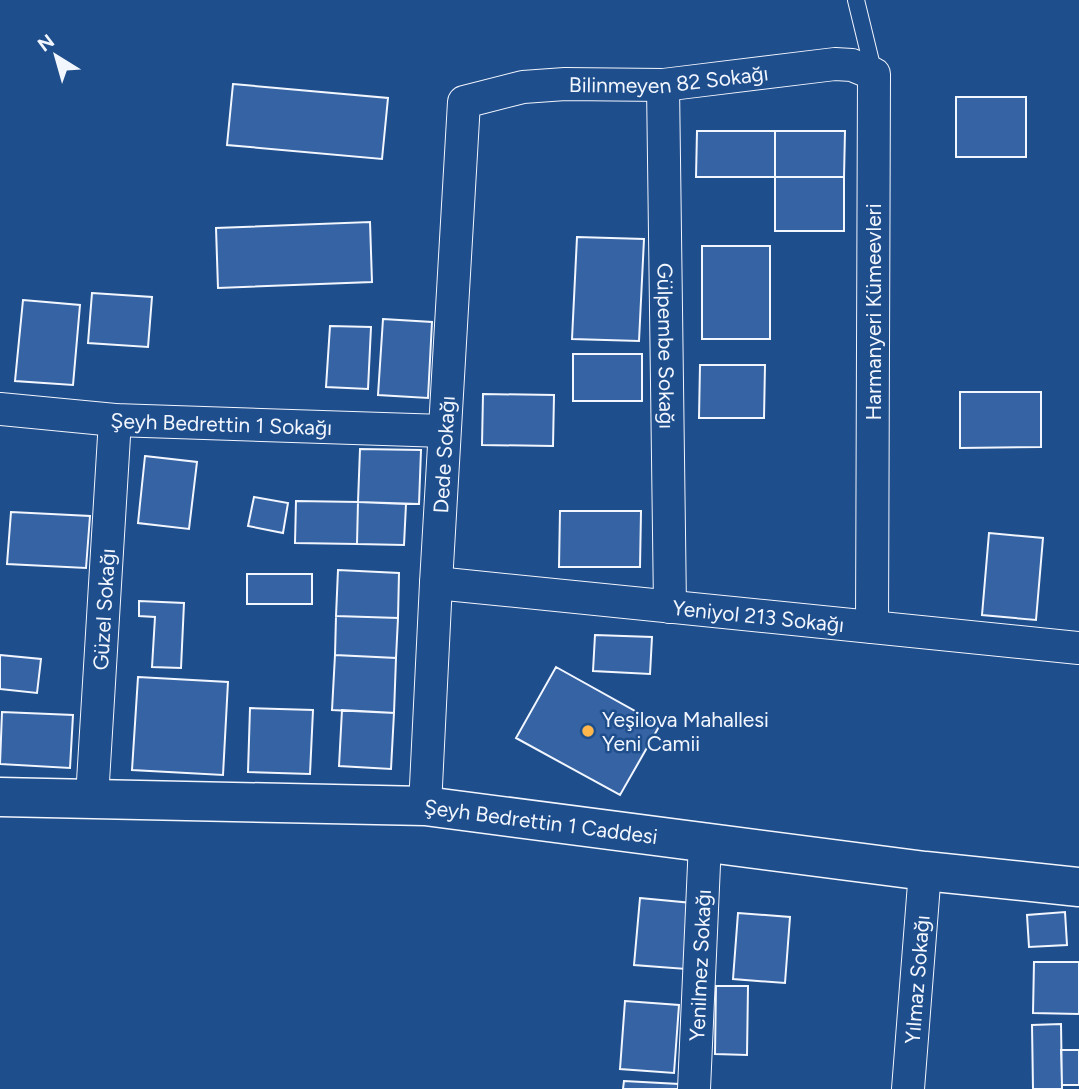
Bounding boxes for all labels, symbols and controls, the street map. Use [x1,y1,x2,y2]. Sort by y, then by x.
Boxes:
north arrow [21,21,91,91]
text: N [33,29,59,56]
street label: Bilinmeyen 82 Sokağı [569,60,770,98]
street label: Harmanyeri Kümeevleri [861,203,886,421]
street label: Gülpembe Sokağı [653,263,680,429]
street label: Dede Sokağı [428,395,459,514]
street label: Şeyh Bedrettin 1 Sokağı [110,407,333,440]
street label: Güzel Sokağı [87,548,120,671]
street label: Yeniyol 213 Sokağı [671,594,845,637]
place label: Yeşilova Mahallesi Yeni Camii [602,707,769,756]
marker: Yeşilova Mahallesi Yeni Camii [580,723,596,739]
street label: Şeyh Bedrettin 1 Caddesi [423,793,659,849]
street label: Yenilmez Sokağı [684,889,715,1042]
street label: Yılmaz Sokağı [899,914,934,1045]

